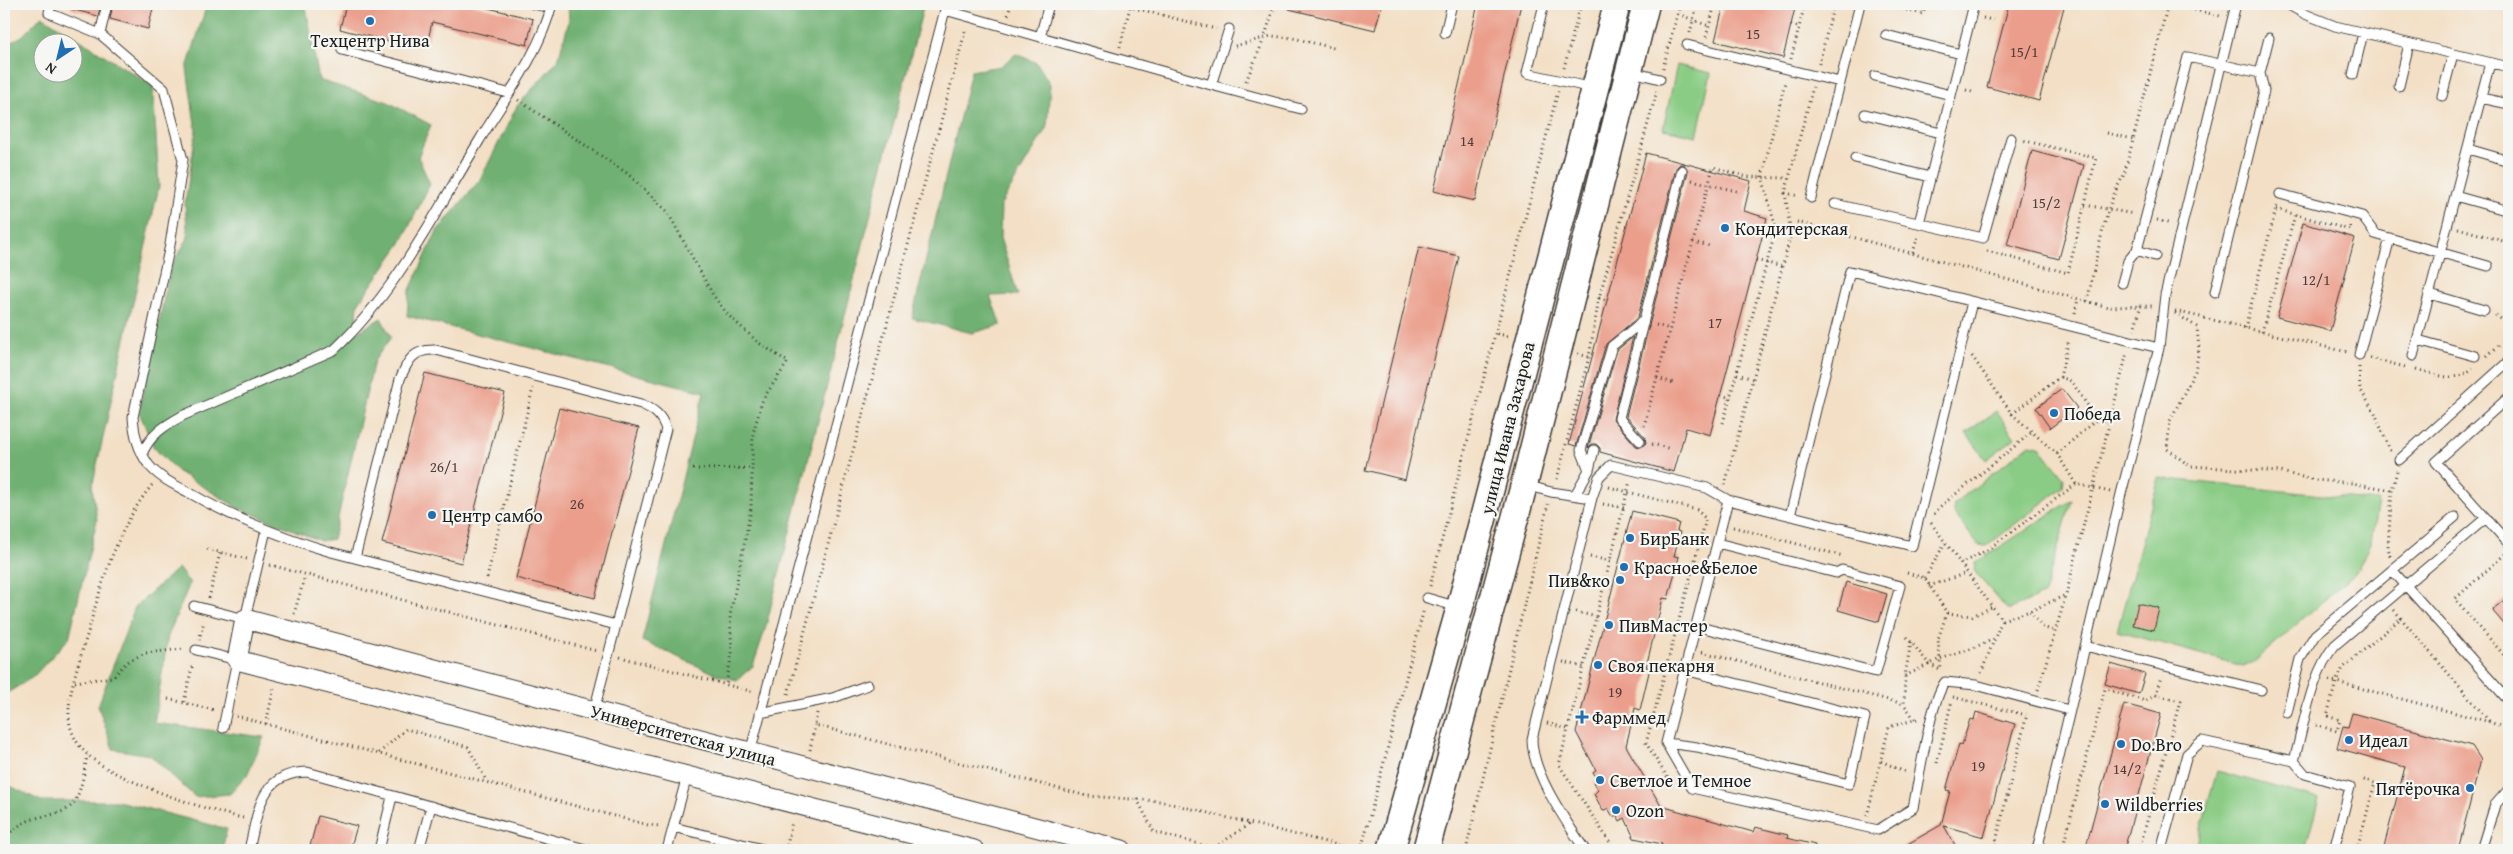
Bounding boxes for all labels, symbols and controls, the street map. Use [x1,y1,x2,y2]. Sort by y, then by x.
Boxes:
marker: Техцентр Нива [364,15,376,27]
house number: 15 [1746,23,1760,44]
place label: Техцентр Нива [310,27,430,54]
north arrow [32,32,82,82]
house number: 15/1 [2010,41,2038,62]
text: N [40,57,60,80]
house number: 14 [1460,130,1474,151]
house number: 15/2 [2032,192,2060,213]
place label: Кондитерская [1735,215,1848,242]
marker: Кондитерская [1719,222,1731,234]
house number: 12/1 [2302,269,2330,290]
house number: 17 [1708,312,1722,333]
street label: улица Ивана Захарова [1472,339,1542,518]
place label: Победа [2064,400,2121,427]
marker: Победа [2048,407,2060,419]
house number: 26/1 [430,456,458,477]
house number: 26 [570,493,584,514]
place label: Центр самбо [442,502,543,529]
marker: Центр самбо [426,509,438,521]
place label: БирБанк [1640,525,1710,552]
marker: БирБанк [1624,532,1636,544]
place label: Красное&Белое [1634,554,1758,581]
marker: Красное&Белое [1618,561,1630,573]
place label: Пив&ко [1548,567,1610,594]
marker: Пив&ко [1614,574,1626,586]
place label: ПивМастер [1619,612,1708,639]
marker: ПивМастер [1603,619,1615,631]
place label: Своя пекарня [1608,652,1715,679]
marker: Своя пекарня [1592,659,1604,671]
house number: 19 [1608,681,1622,702]
street label: Университетская улица [587,697,779,773]
place label: Фарммед [1592,704,1666,731]
marker: Фарммед [1576,711,1588,723]
place label: Идеал [2359,727,2408,754]
place label: Do.Bro [2131,731,2182,758]
marker: Идеал [2343,734,2355,746]
marker: Do.Bro [2115,738,2127,750]
house number: 19 [1971,755,1985,776]
house number: 14/2 [2113,758,2141,779]
place label: Светлое и Темное [1610,767,1751,794]
marker: Светлое и Темное [1594,774,1606,786]
place label: Пятёрочка [2376,775,2460,802]
marker: Пятёрочка [2464,782,2476,794]
place label: Wildberries [2115,791,2203,818]
place label: Ozon [1626,797,1664,824]
marker: Wildberries [2099,798,2111,810]
marker: Ozon [1610,804,1622,816]

